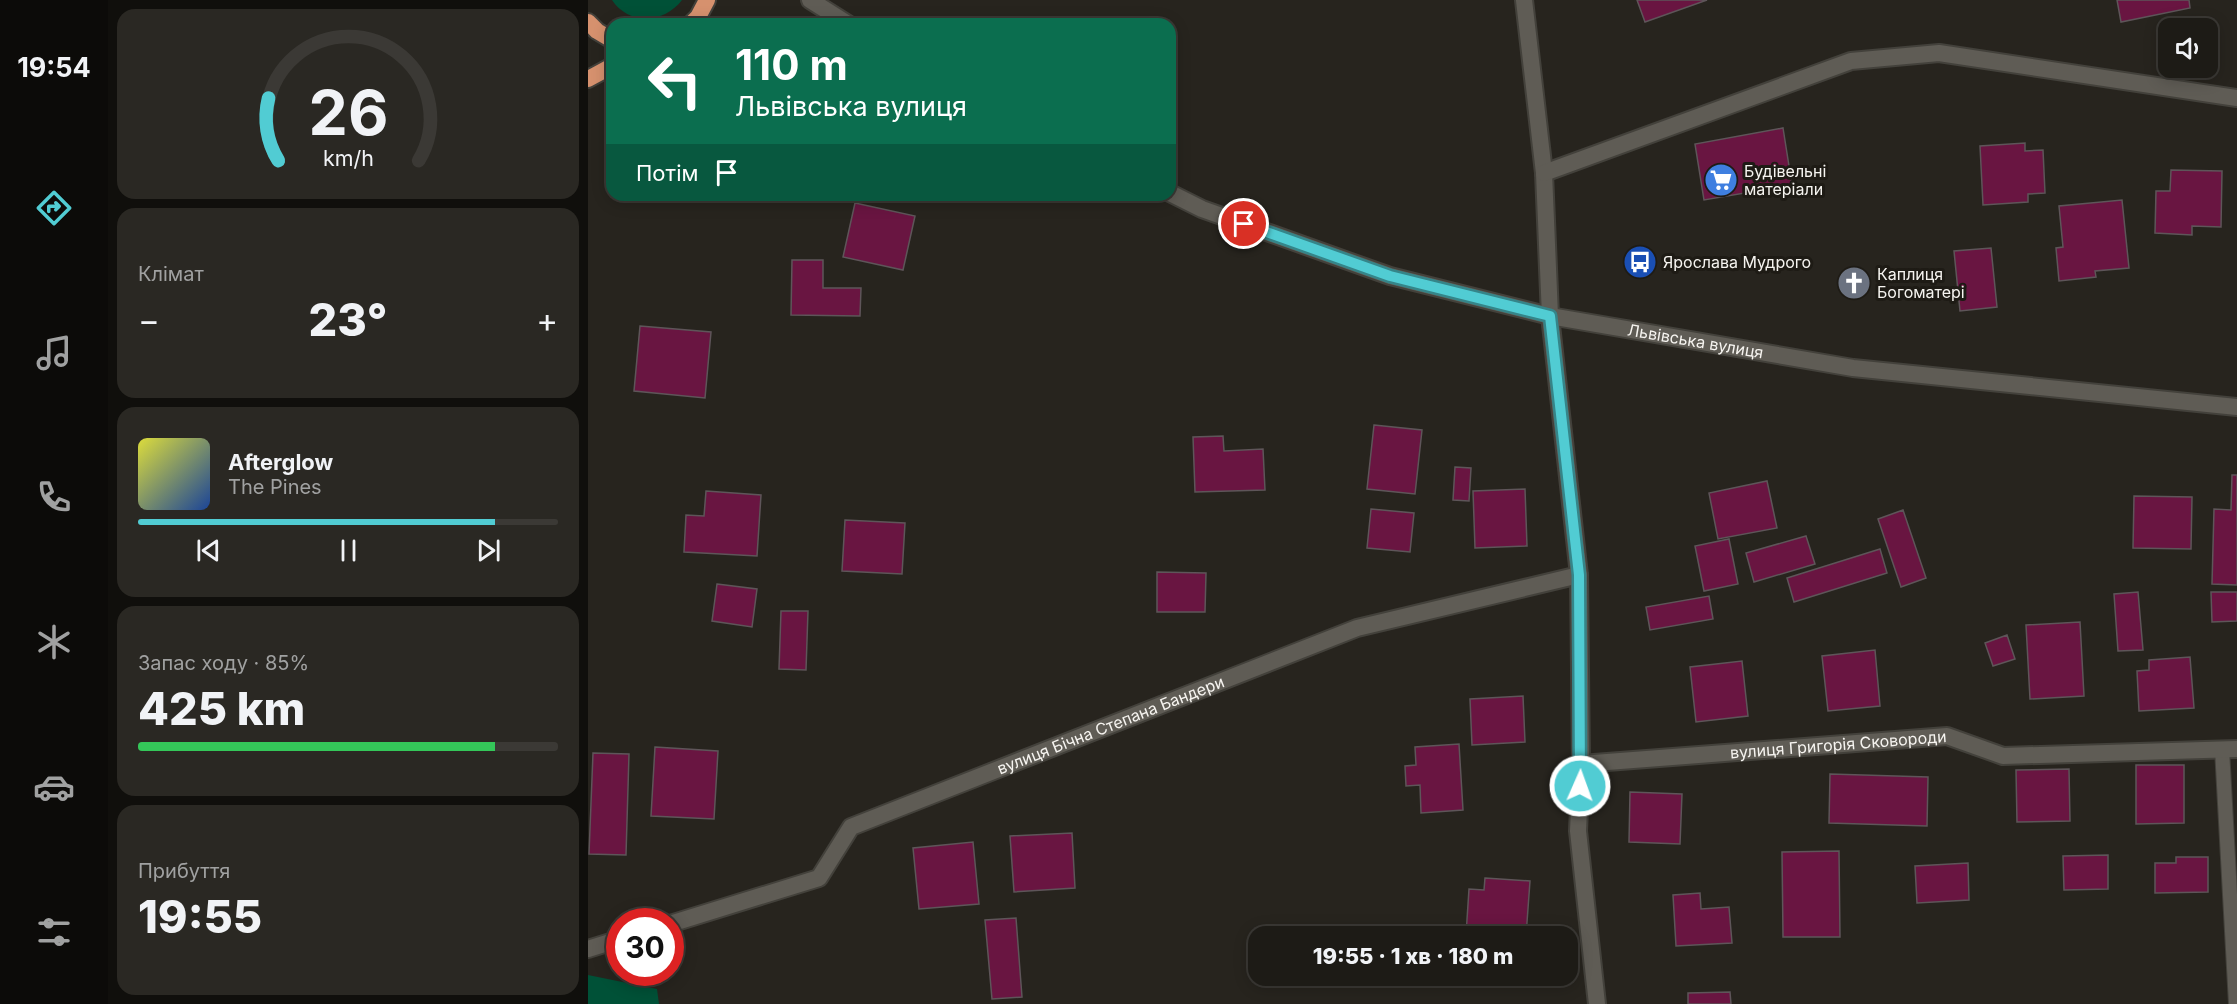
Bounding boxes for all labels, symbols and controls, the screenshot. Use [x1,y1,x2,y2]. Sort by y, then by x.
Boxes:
map controls [2158,18,2218,78]
button: sound [2158,18,2218,78]
text: 110 m [735,39,848,90]
icon: left [636,42,714,120]
text: 19:54 [17,51,91,84]
text: 26 [308,75,388,150]
text: Львівська вулиця [735,90,967,123]
text: km/h [323,145,373,171]
icon: arrive [710,156,743,189]
text: Потім [636,160,698,186]
place label: Будівельні матеріали [1744,161,1826,199]
supermarket icon: Будівельні матеріали [1703,162,1739,198]
icon: directions [33,187,75,229]
pin [1218,198,1269,249]
icon: arrive [1227,207,1260,240]
bus stop icon: Ярослава Мудрого [1622,244,1658,280]
place label: Ярослава Мудрого [1663,252,1811,272]
text: Клімат [138,262,204,286]
place label: Каплиця Богоматері [1877,264,1965,302]
church icon: Каплиця Богоматері [1836,265,1872,301]
text: 23° [309,292,387,347]
text: − [138,300,160,340]
text: + [536,300,558,340]
street label: Львівська вулиця [1626,319,1765,362]
icon: music [33,332,75,374]
text: Afterglow [228,449,333,475]
text: The Pines [228,475,322,499]
icon: phone [33,476,75,518]
icon: previous [192,534,225,567]
icon: pause [332,534,365,567]
icon: next [472,534,505,567]
icon: climate [33,621,75,663]
text: Запас ходу · 85% [138,651,309,675]
street label: вулиця Бічна Степана Бандери [994,671,1227,779]
text: 425 km [138,681,305,736]
street label: вулиця Григорія Сковороди [1729,726,1947,763]
position arrow [1548,754,1612,818]
icon: car [33,766,75,808]
text: Прибуття [138,859,230,883]
text: 19:55 [138,889,262,944]
speed limit sign: 30 [606,908,684,986]
icon: filters [33,911,75,953]
text: 19:55 · 1 хв · 180 m [1313,943,1513,969]

